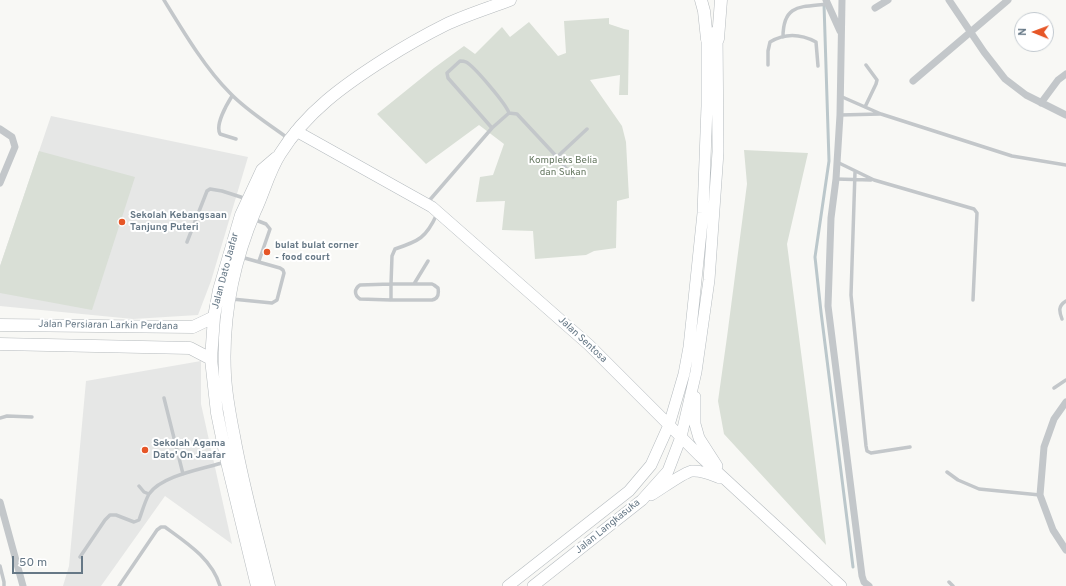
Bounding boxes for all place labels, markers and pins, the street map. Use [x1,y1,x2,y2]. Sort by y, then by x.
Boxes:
place label: Sekolah Kebangsaan Tanjung Puteri [130,210,227,234]
marker: Sekolah Kebangsaan Tanjung Puteri [117,217,127,227]
place label: bulat bulat corner - food court [275,240,359,264]
marker: bulat bulat corner - food court [262,247,272,257]
place label: Sekolah Agama Dato' On Jaafar [153,438,226,462]
marker: Sekolah Agama Dato' On Jaafar [140,445,150,455]

